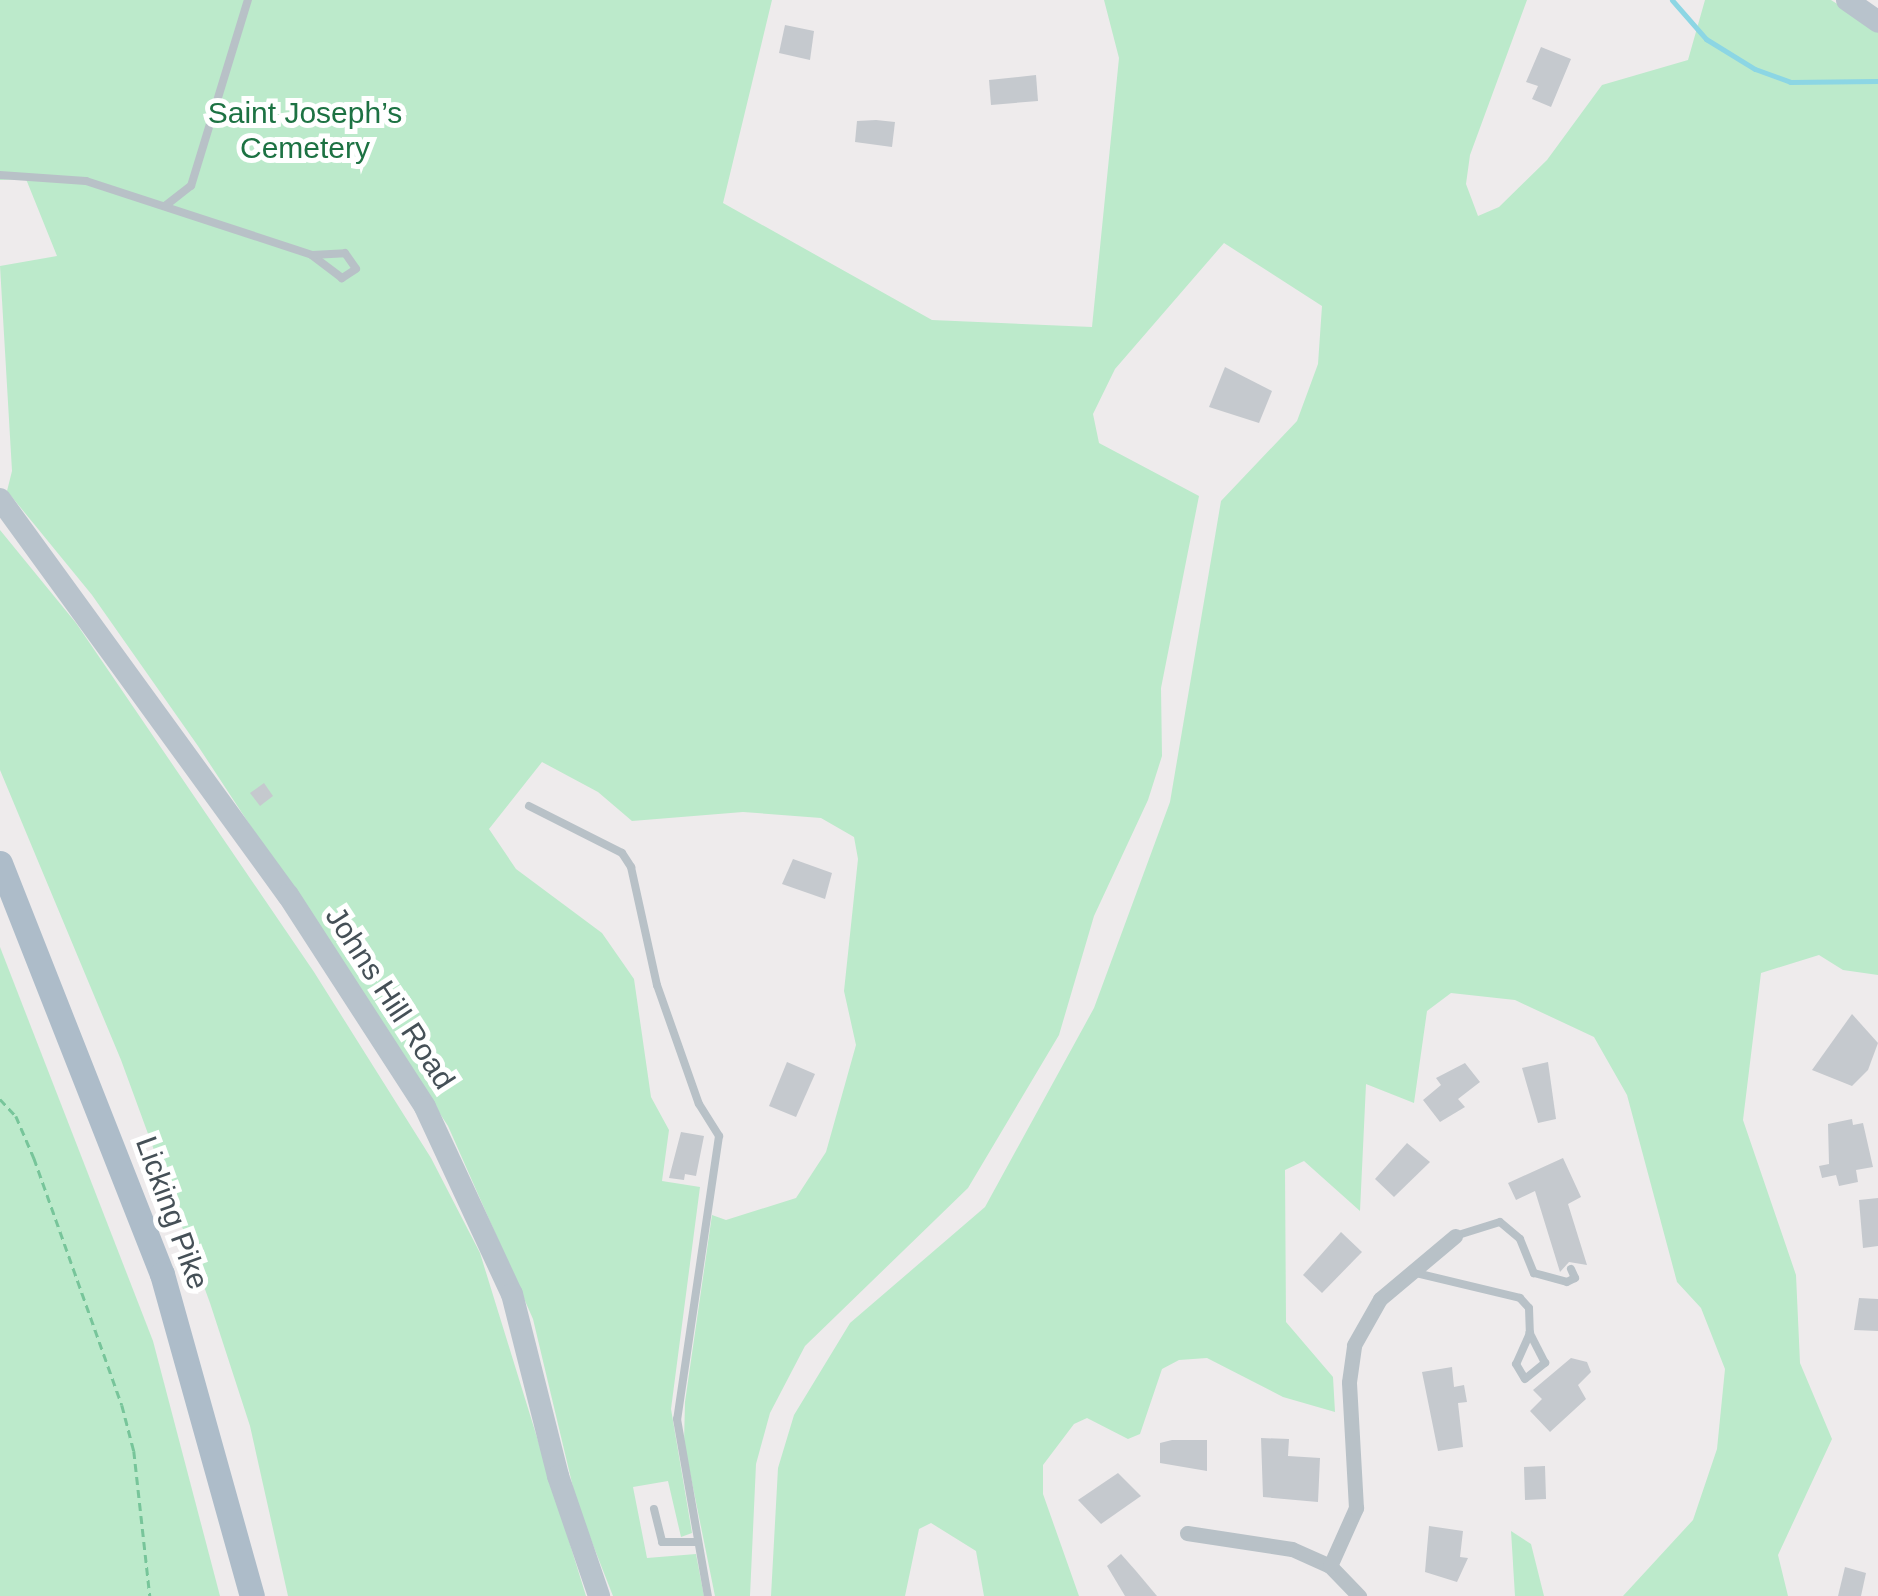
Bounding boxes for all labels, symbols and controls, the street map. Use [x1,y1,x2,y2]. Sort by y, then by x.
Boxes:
park label: Saint Joseph’s Cemetery [208,95,402,166]
street label: Johns Hill Road [318,900,462,1096]
street label: Licking Pike [128,1132,216,1294]

